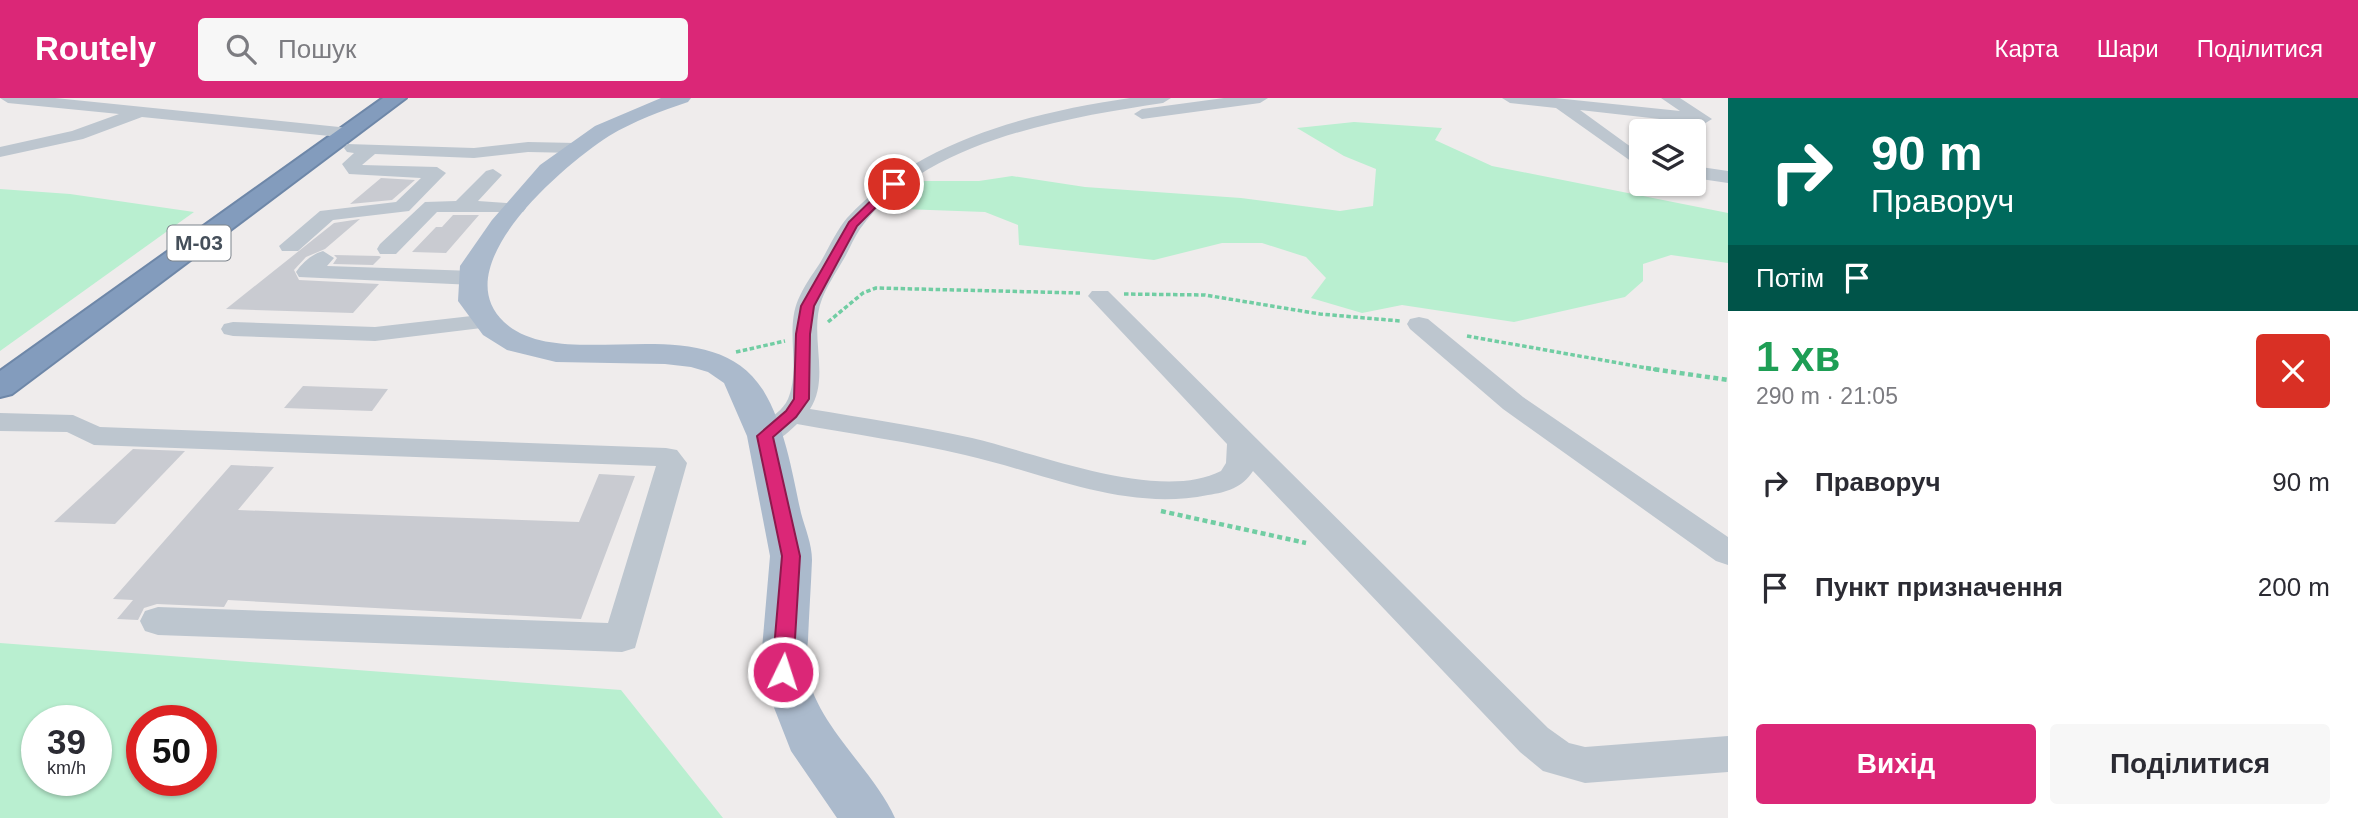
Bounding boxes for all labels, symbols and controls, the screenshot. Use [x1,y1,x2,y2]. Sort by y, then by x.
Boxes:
search box [198,18,688,81]
text: Routely [35,30,156,67]
icon: search [222,30,260,68]
text: Пошук [278,34,356,64]
text: Карта [1994,35,2059,62]
text: Шари [2097,35,2159,62]
text: Поділитися [2197,35,2323,62]
map controls [1629,119,1706,196]
button: layers [1629,119,1706,196]
icon: right [1756,126,1847,217]
text: 90 m [1871,126,1983,180]
pin [864,154,924,214]
icon: arrive [875,165,913,203]
text: Праворуч [1871,183,2014,219]
road number: М-03 [168,226,230,260]
icon: arrive [1838,259,1876,297]
text: Потім [1756,263,1824,293]
text: 1 хв [1756,333,1840,380]
button: close [2256,334,2330,408]
text: 290 m · 21:05 [1756,383,1898,409]
icon: right [1756,464,1794,502]
text: Праворуч [1815,467,1941,497]
text: 90 m [2272,467,2330,497]
icon: arrive [1756,569,1794,607]
text: Пункт призначення [1815,572,2063,602]
text: 200 m [2258,572,2330,602]
position arrow [746,635,820,709]
speed limit sign: 50 [126,705,217,796]
text: 39 [47,722,86,761]
button: Вихід [1756,724,2036,804]
button: Поділитися [2050,724,2330,804]
text: km/h [47,758,86,778]

